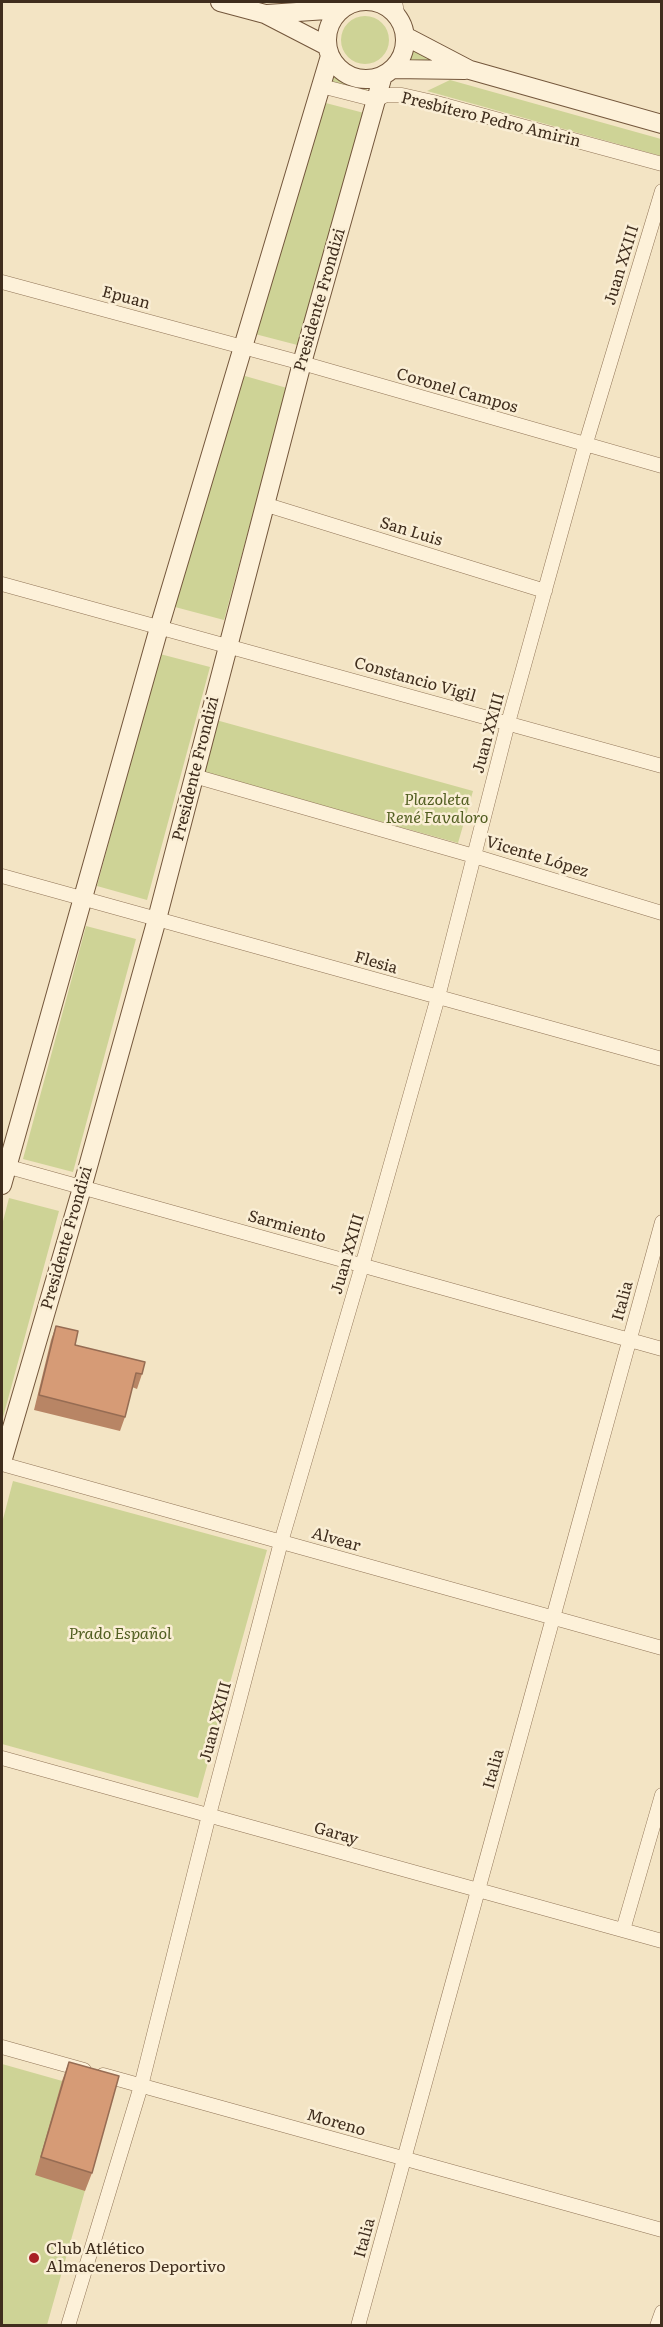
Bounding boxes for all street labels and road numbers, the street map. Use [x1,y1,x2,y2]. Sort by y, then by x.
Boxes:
street label: Presbítero Pedro Amirin [399,88,583,152]
street label: Juan XXIII [601,222,643,308]
street label: Presidente Frondizi [290,226,350,374]
street label: Epuan [100,282,152,314]
street label: Coronel Campos [394,365,520,417]
street label: San Luis [377,513,445,551]
street label: Constancio Vigil [352,653,478,707]
street label: Juan XXIII [469,690,509,776]
street label: Presidente Frondizi [169,695,223,843]
street label: Vicente López [483,832,591,882]
street label: Flesia [352,948,400,978]
street label: Presidente Frondizi [37,1164,97,1312]
street label: Sarmiento [246,1207,328,1247]
street label: Juan XXIII [327,1211,369,1297]
street label: Italia [608,1279,638,1323]
street label: Alvear [309,1524,363,1556]
street label: Juan XXIII [196,1679,236,1765]
street label: Italia [479,1747,509,1791]
street label: Garay [312,1819,360,1849]
street label: Moreno [304,2105,368,2141]
street label: Italia [350,2216,380,2260]

